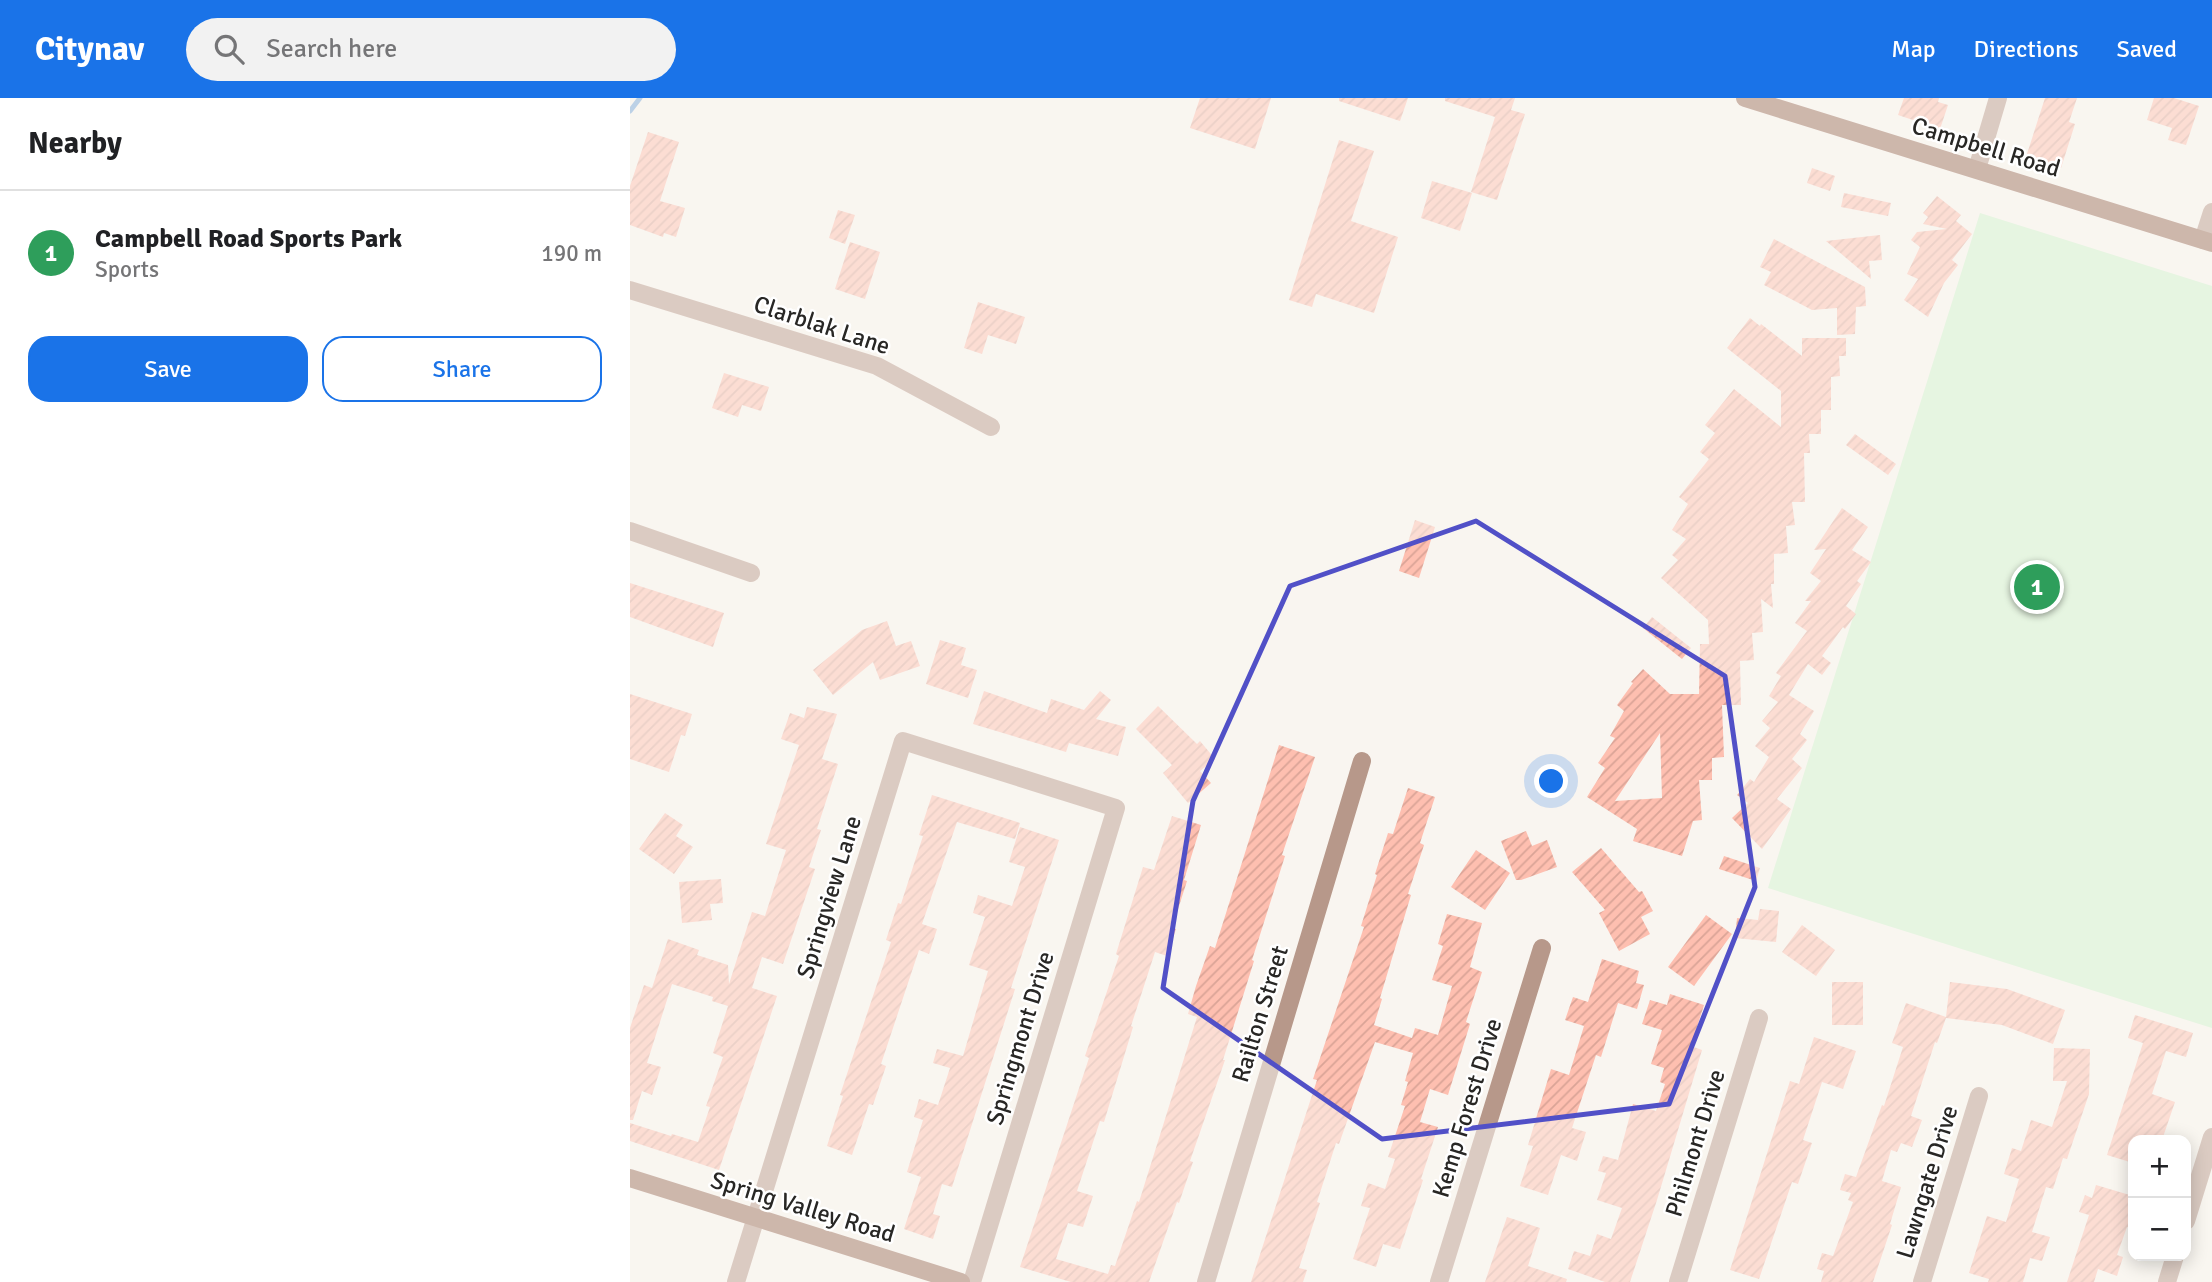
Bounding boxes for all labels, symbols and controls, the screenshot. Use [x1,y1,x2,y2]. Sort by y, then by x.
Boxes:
search box [186,18,676,81]
text: Citynav [35,29,144,70]
icon: search [210,30,248,68]
text: Search here [266,33,397,65]
text: Map [1891,34,1936,64]
text: Directions [1974,34,2079,64]
text: Saved [2117,34,2177,64]
street label: Campbell Road [1908,110,2064,184]
text: Nearby [28,125,122,162]
text: Campbell Road Sports Park [95,223,402,255]
text: 1 [45,239,57,268]
text: 190 m [541,239,602,268]
text: Sports [95,255,159,284]
street label: Clarblak Lane [750,289,894,361]
button: Save [28,336,308,402]
button: Share [322,336,602,402]
pin: 1 [2014,561,2060,613]
your location [1534,764,1568,798]
street label: Springview Lane [790,812,868,982]
street label: Railton Street [1225,942,1295,1086]
street label: Springmont Drive [979,948,1061,1128]
street label: Kemp Forest Drive [1426,1015,1508,1201]
street label: Philmont Drive [1658,1066,1732,1220]
street label: Lawngate Drive [1890,1102,1964,1262]
map controls [2128,1135,2191,1261]
button: + [2128,1135,2191,1198]
street label: Spring Valley Road [707,1165,899,1249]
button: − [2128,1198,2191,1261]

